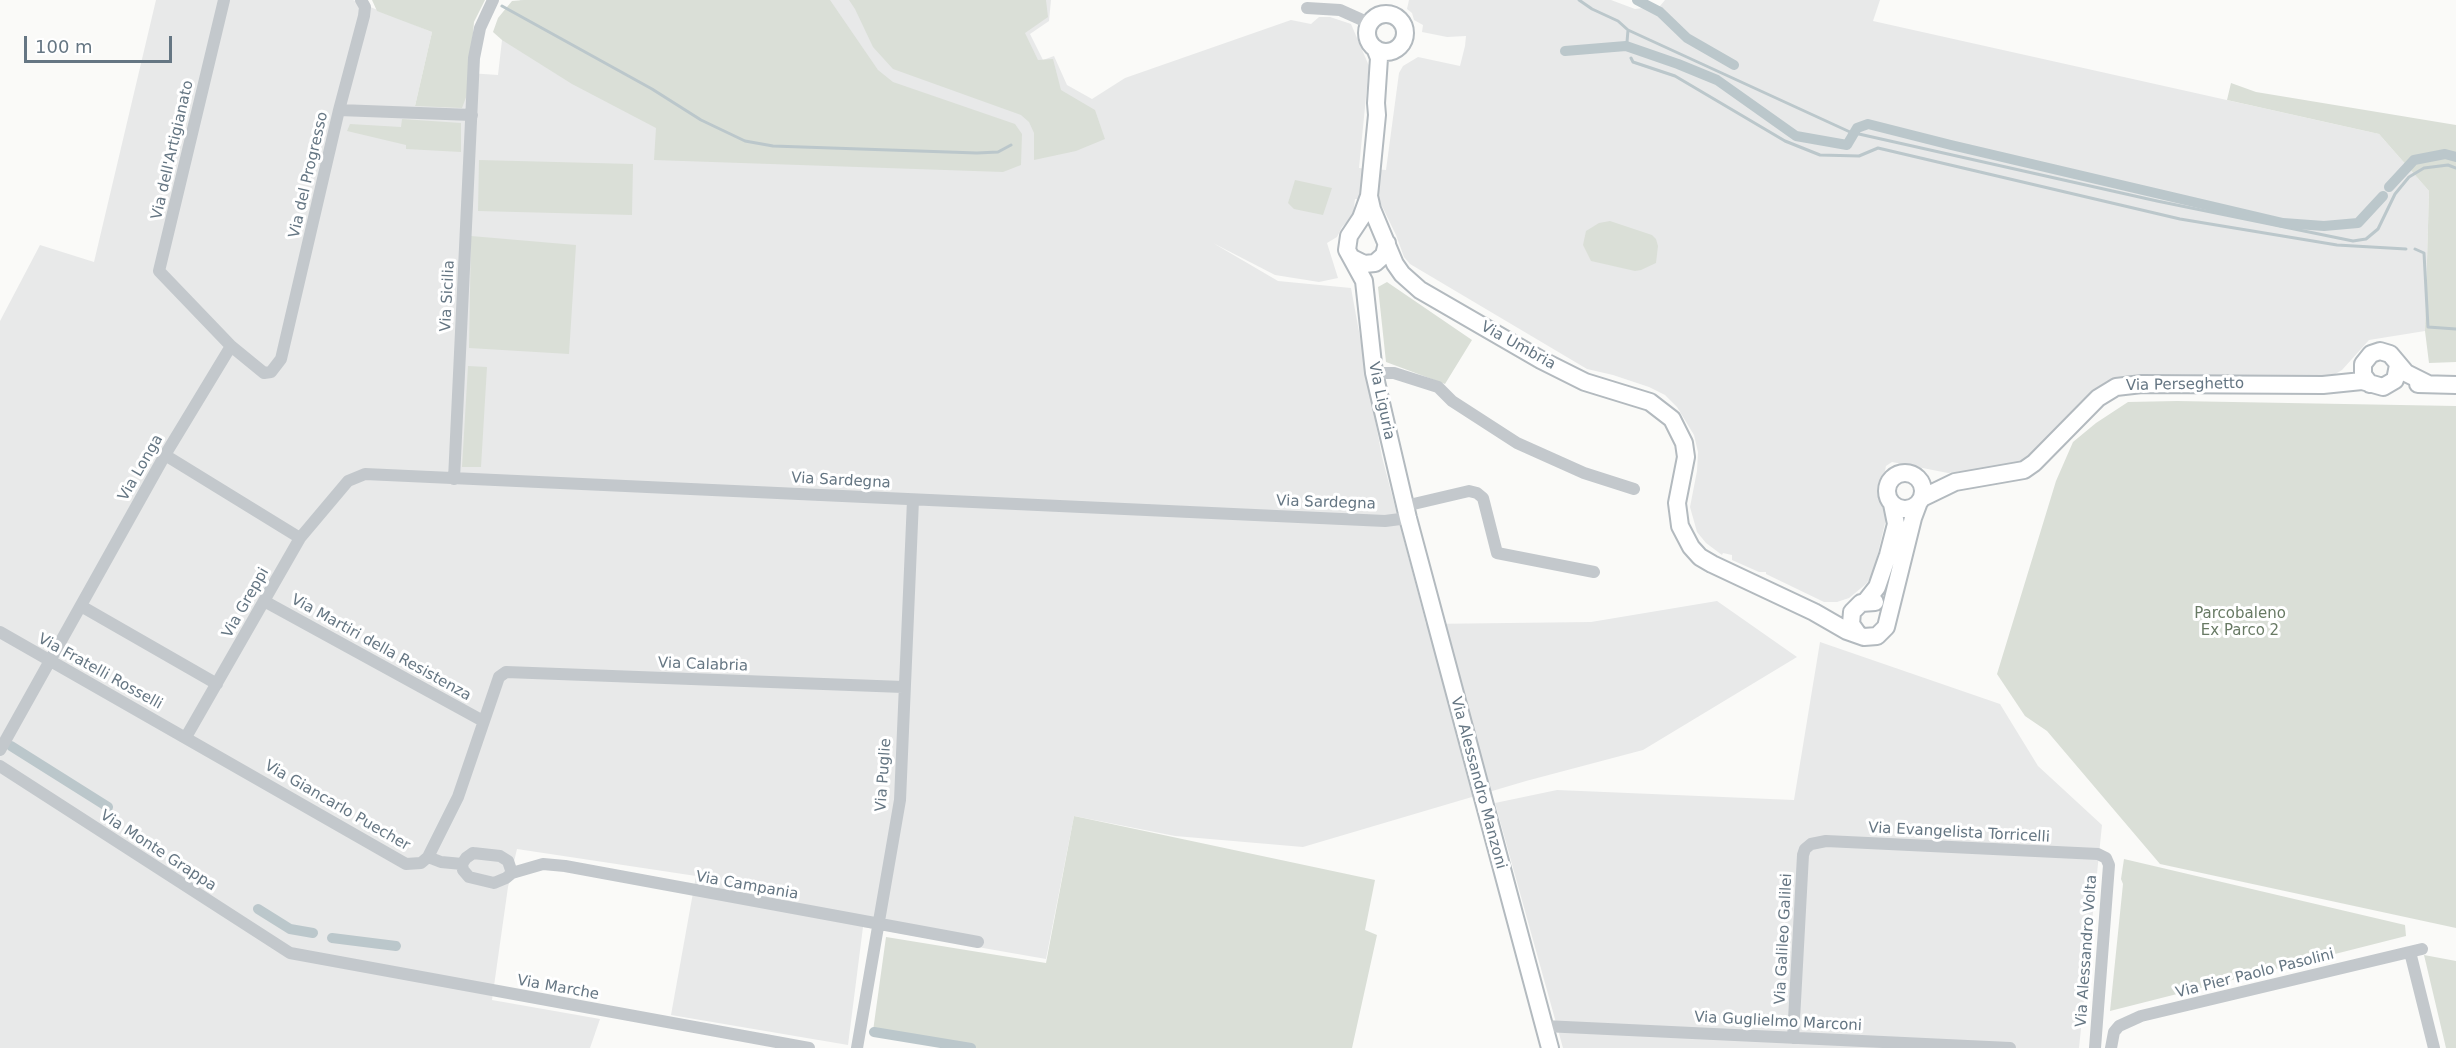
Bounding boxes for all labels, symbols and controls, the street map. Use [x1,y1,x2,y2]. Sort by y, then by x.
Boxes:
scale bar [27,24,176,62]
text: 100 m [35,36,93,57]
street label: Via dell'Artigianato [148,79,198,221]
street label: Via del Progresso [286,110,332,240]
street label: Via Sicilia [437,260,459,332]
street label: Via Umbria [1477,318,1559,374]
street label: Via Liguria [1364,360,1398,442]
street label: Via Perseghetto [2126,375,2244,395]
street label: Via Longa [115,432,167,504]
street label: Via Sardegna [791,469,891,493]
street label: Via Sardegna [1276,492,1376,514]
street label: Via Greppi [219,565,273,641]
street label: Via Martiri della Resistenza [288,591,474,705]
park label: Parcobaleno Ex Parco 2 [2194,605,2286,640]
street label: Via Fratelli Rosselli [35,630,165,714]
street label: Via Calabria [658,654,748,676]
street label: Via Alessandro Manzoni [1446,695,1510,871]
street label: Via Puglie [872,738,896,812]
street label: Via Giancarlo Puecher [261,757,413,855]
street label: Via Monte Grappa [97,807,219,895]
street label: Via Evangelista Torricelli [1868,819,2050,847]
street label: Via Campania [694,868,800,904]
street label: Via Galileo Galilei [1772,873,1796,1005]
street label: Via Alessandro Volta [2073,874,2101,1028]
street label: Via Pier Paolo Pasolini [2174,946,2336,1002]
street label: Via Marche [516,972,600,1004]
street label: Via Guglielmo Marconi [1694,1009,1862,1035]

